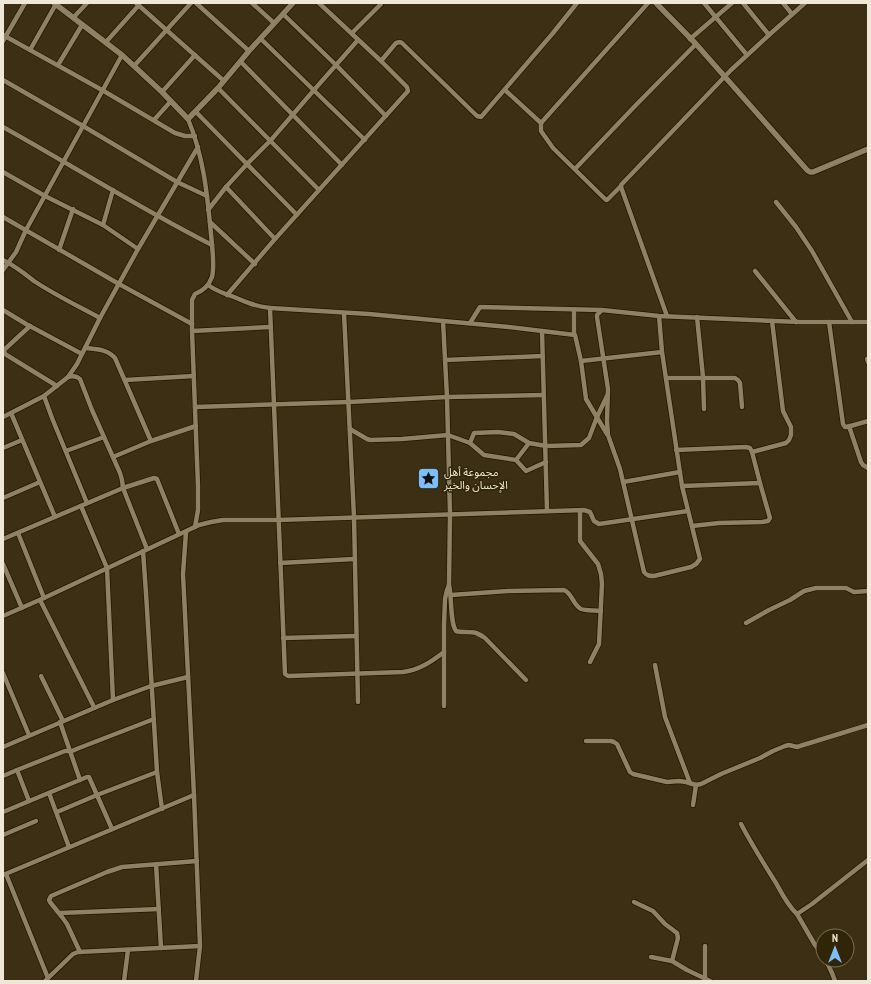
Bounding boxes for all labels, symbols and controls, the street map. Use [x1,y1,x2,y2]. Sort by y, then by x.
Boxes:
place icon: مجموعة أهل الإحسان والخير [416,465,442,491]
place label: مجموعة أهل الإحسان والخير [443,465,508,493]
north arrow [815,928,855,968]
text: N [832,931,838,945]

